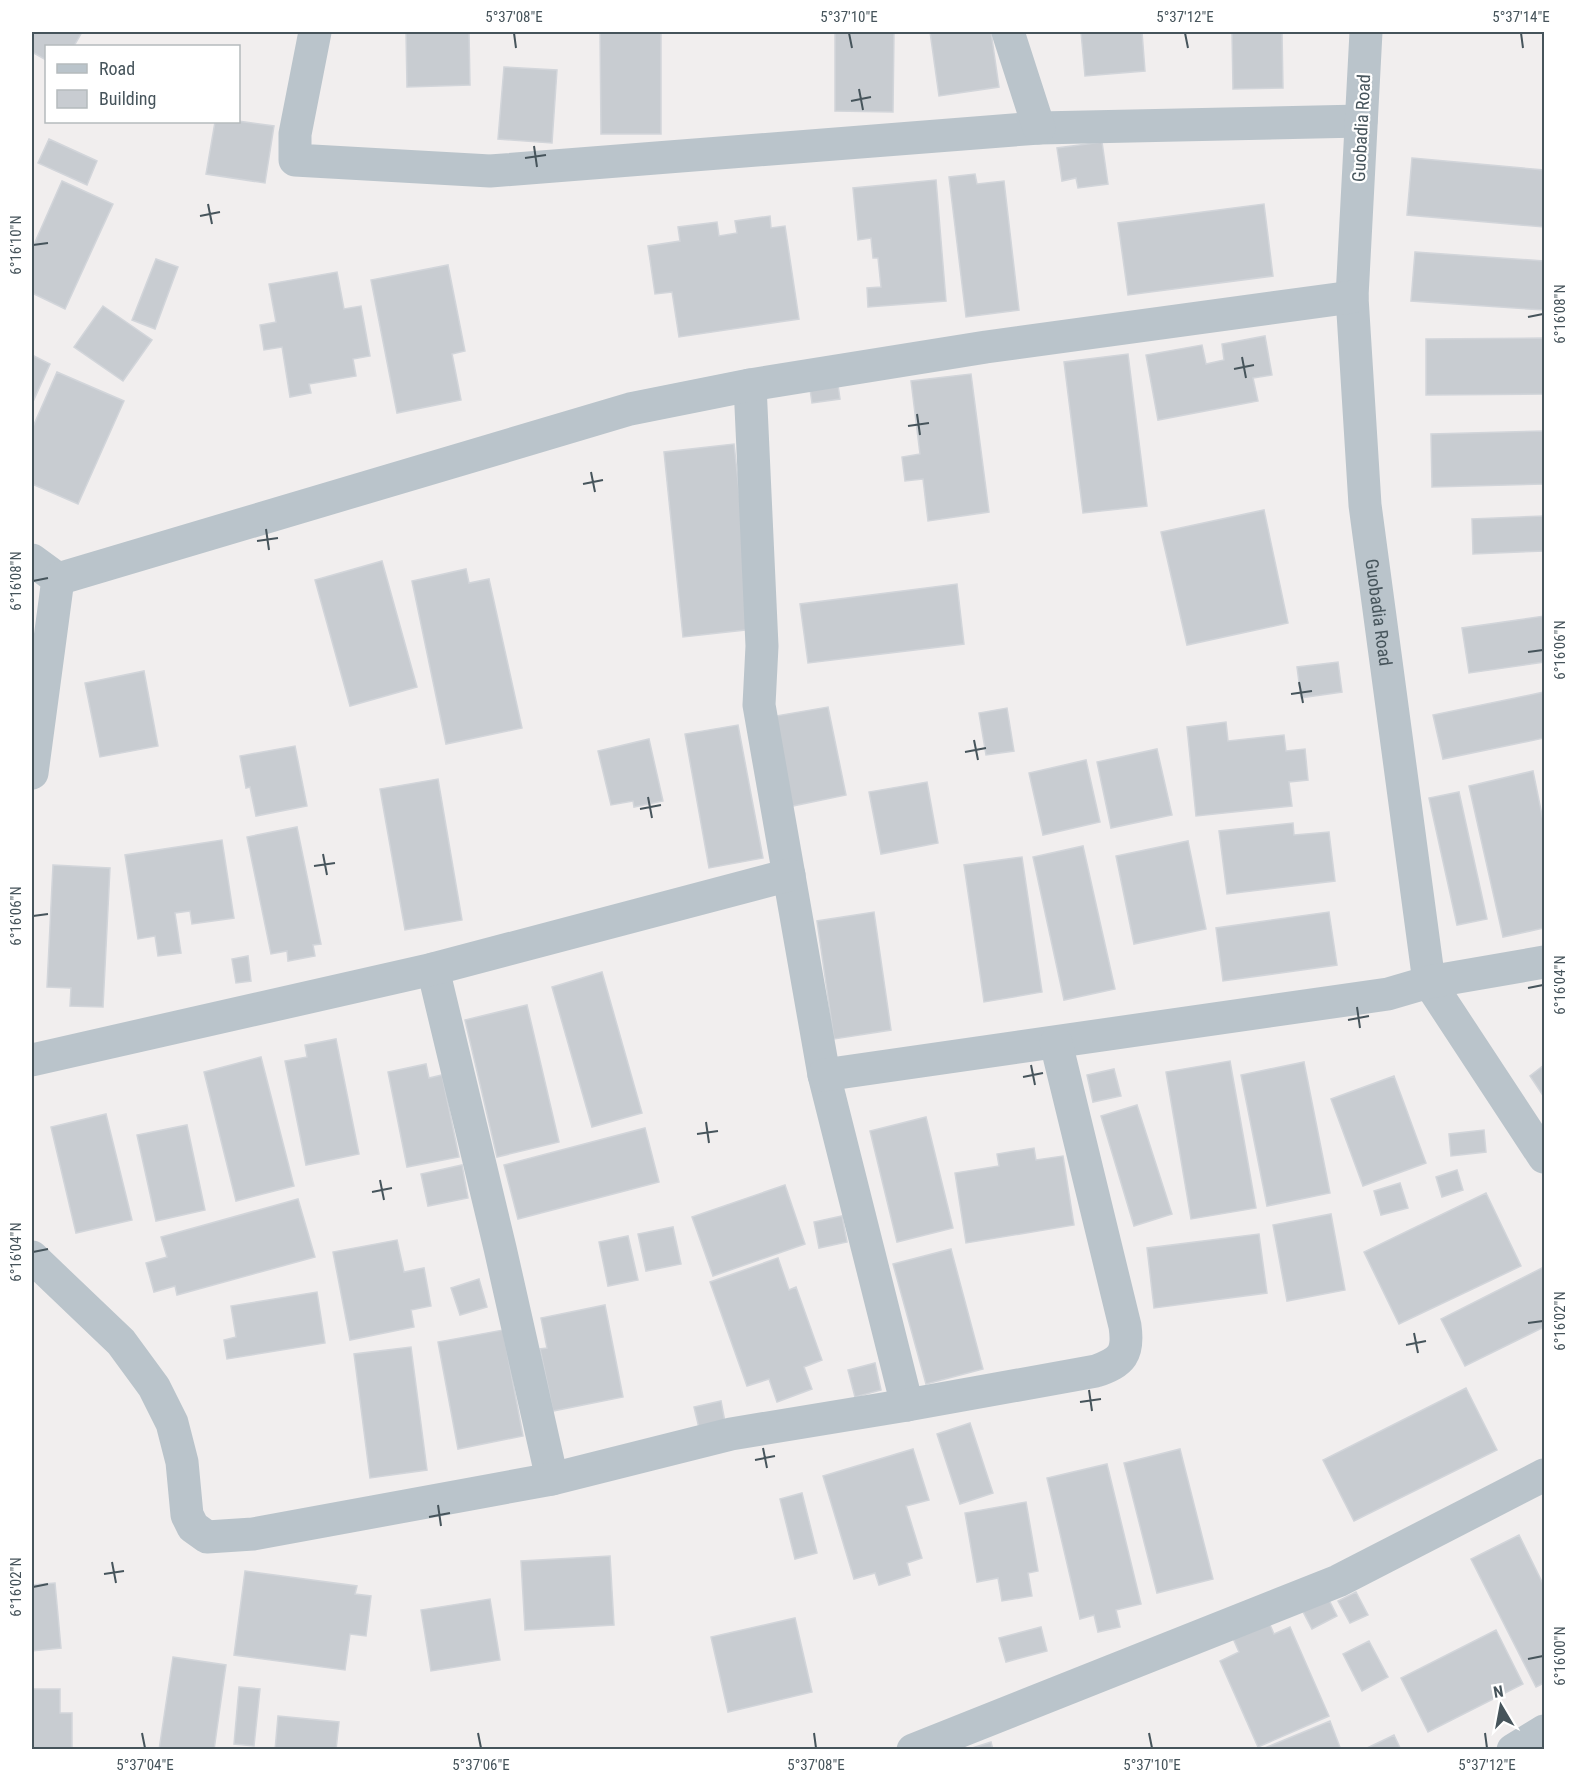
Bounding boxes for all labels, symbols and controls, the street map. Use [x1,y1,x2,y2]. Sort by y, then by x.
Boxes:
text: 5°37'08"E [485,8,543,26]
text: 5°37'10"E [820,8,878,26]
text: 5°37'12"E [1156,8,1214,26]
text: 5°37'14"E [1492,8,1550,26]
legend [45,45,240,123]
text: Road [99,58,135,79]
street label: Guobadia Road [1348,74,1374,182]
text: Building [99,88,156,109]
text: 6°16'10"N [7,215,25,275]
text: 6°16'08"N [1551,284,1569,344]
text: 6°16'08"N [7,551,25,611]
street label: Guobadia Road [1362,557,1397,667]
text: 6°16'06"N [1551,620,1569,680]
text: 6°16'06"N [7,886,25,946]
text: 6°16'04"N [1551,955,1569,1015]
text: 6°16'04"N [7,1222,25,1282]
text: 6°16'02"N [1551,1291,1569,1351]
text: 6°16'02"N [7,1557,25,1617]
text: 6°16'00"N [1551,1626,1569,1686]
north arrow [1471,1676,1531,1736]
text: N [1492,1682,1505,1702]
text: 5°37'04"E [116,1756,174,1774]
text: 5°37'06"E [452,1756,510,1774]
text: 5°37'08"E [787,1756,845,1774]
text: 5°37'10"E [1123,1756,1181,1774]
text: 5°37'12"E [1458,1756,1516,1774]

